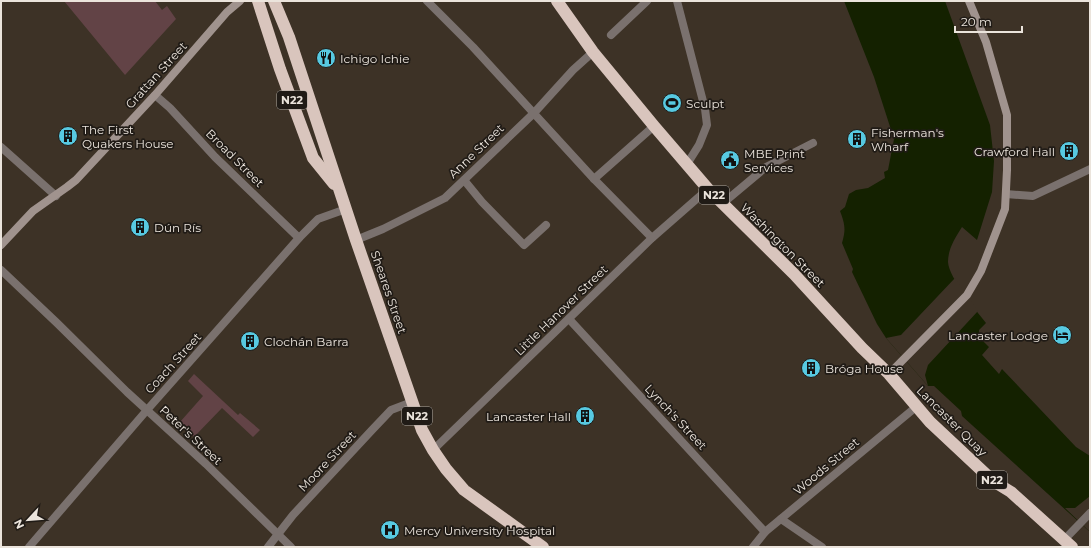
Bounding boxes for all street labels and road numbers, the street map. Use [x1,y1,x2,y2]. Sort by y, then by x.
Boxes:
street label: Grattan Street [122,38,190,111]
road number: N22 [277,91,307,109]
street label: Anne Street [445,121,507,181]
street label: Broad Street [203,126,267,190]
road number: N22 [699,186,729,204]
street label: Washington Street [738,200,828,290]
street label: Sheares Street [368,249,410,336]
street label: Little Hanover Street [511,262,611,358]
street label: Coach Street [142,329,204,397]
street label: Lynch's Street [642,381,710,453]
street label: Lancaster Quay [914,383,991,460]
street label: Peter's Street [157,402,226,468]
road number: N22 [402,407,432,425]
street label: Moore Street [295,427,359,495]
street label: Woods Street [790,434,862,498]
road number: N22 [977,471,1007,489]

